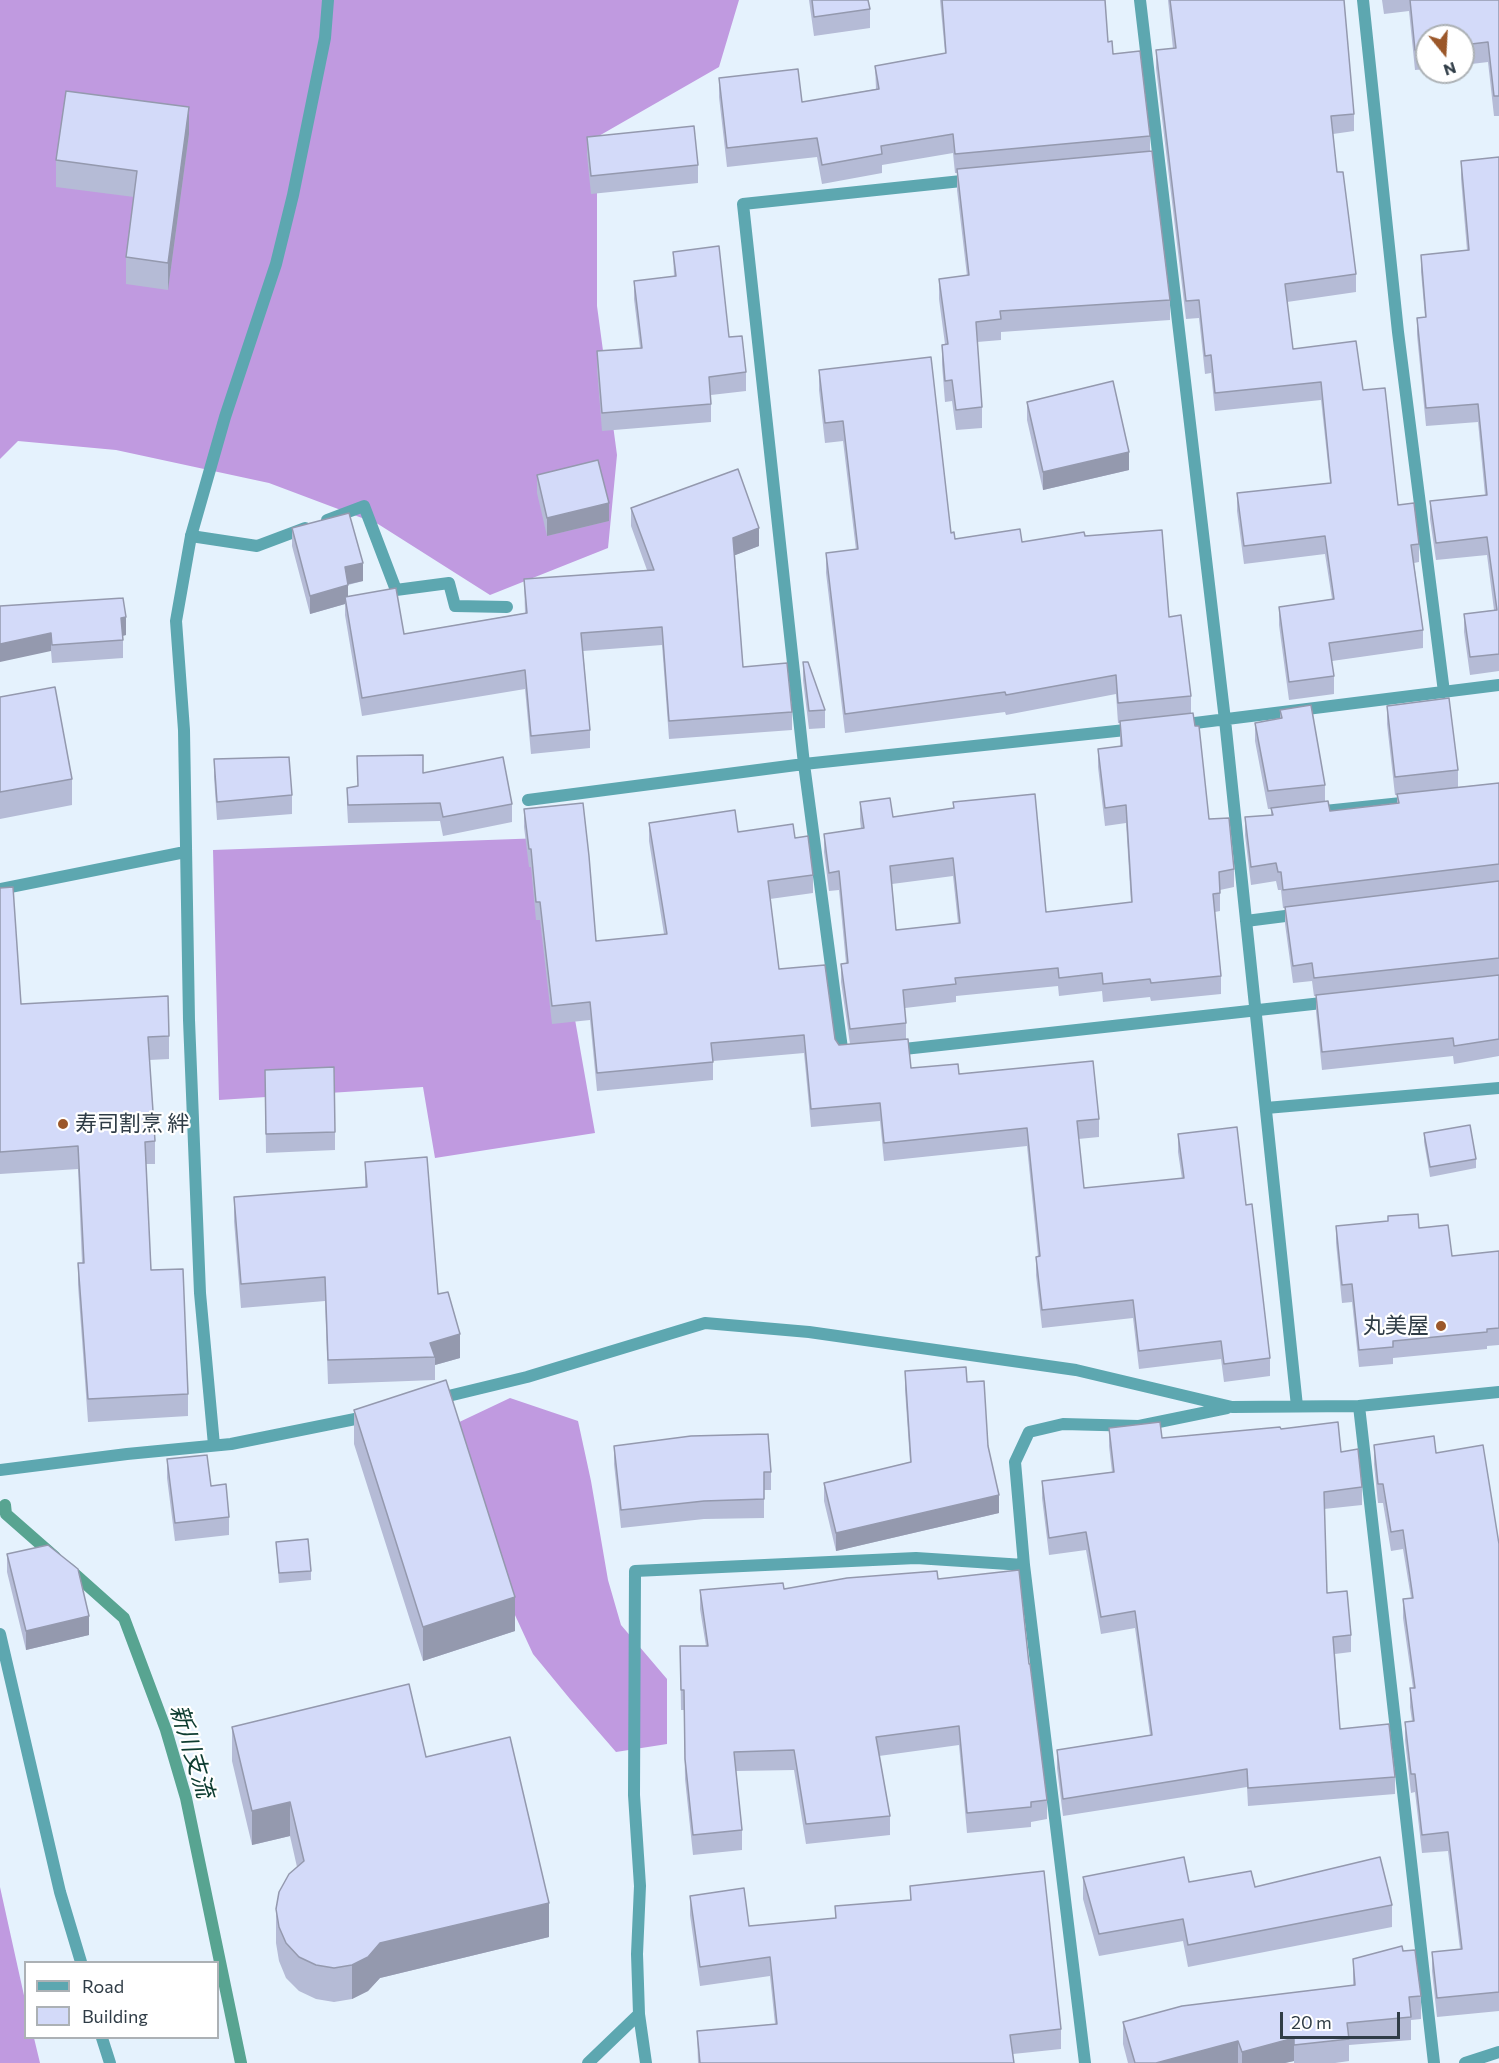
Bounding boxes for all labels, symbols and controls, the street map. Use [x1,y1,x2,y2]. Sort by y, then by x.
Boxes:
north arrow [1415,24,1475,84]
text: N [1441,59,1459,81]
place label: 寿司割烹 絆 [75,1111,189,1137]
marker: 寿司割烹 絆 [56,1117,70,1131]
place label: 丸美屋 [1363,1313,1429,1339]
marker: 丸美屋 [1434,1319,1448,1333]
water label: 新川支流 [164,1701,220,1801]
legend [24,1961,219,2039]
text: Road [82,1975,124,1997]
scale bar [1283,2000,1403,2038]
text: Building [82,2005,148,2027]
text: 20 m [1291,2011,1332,2033]

